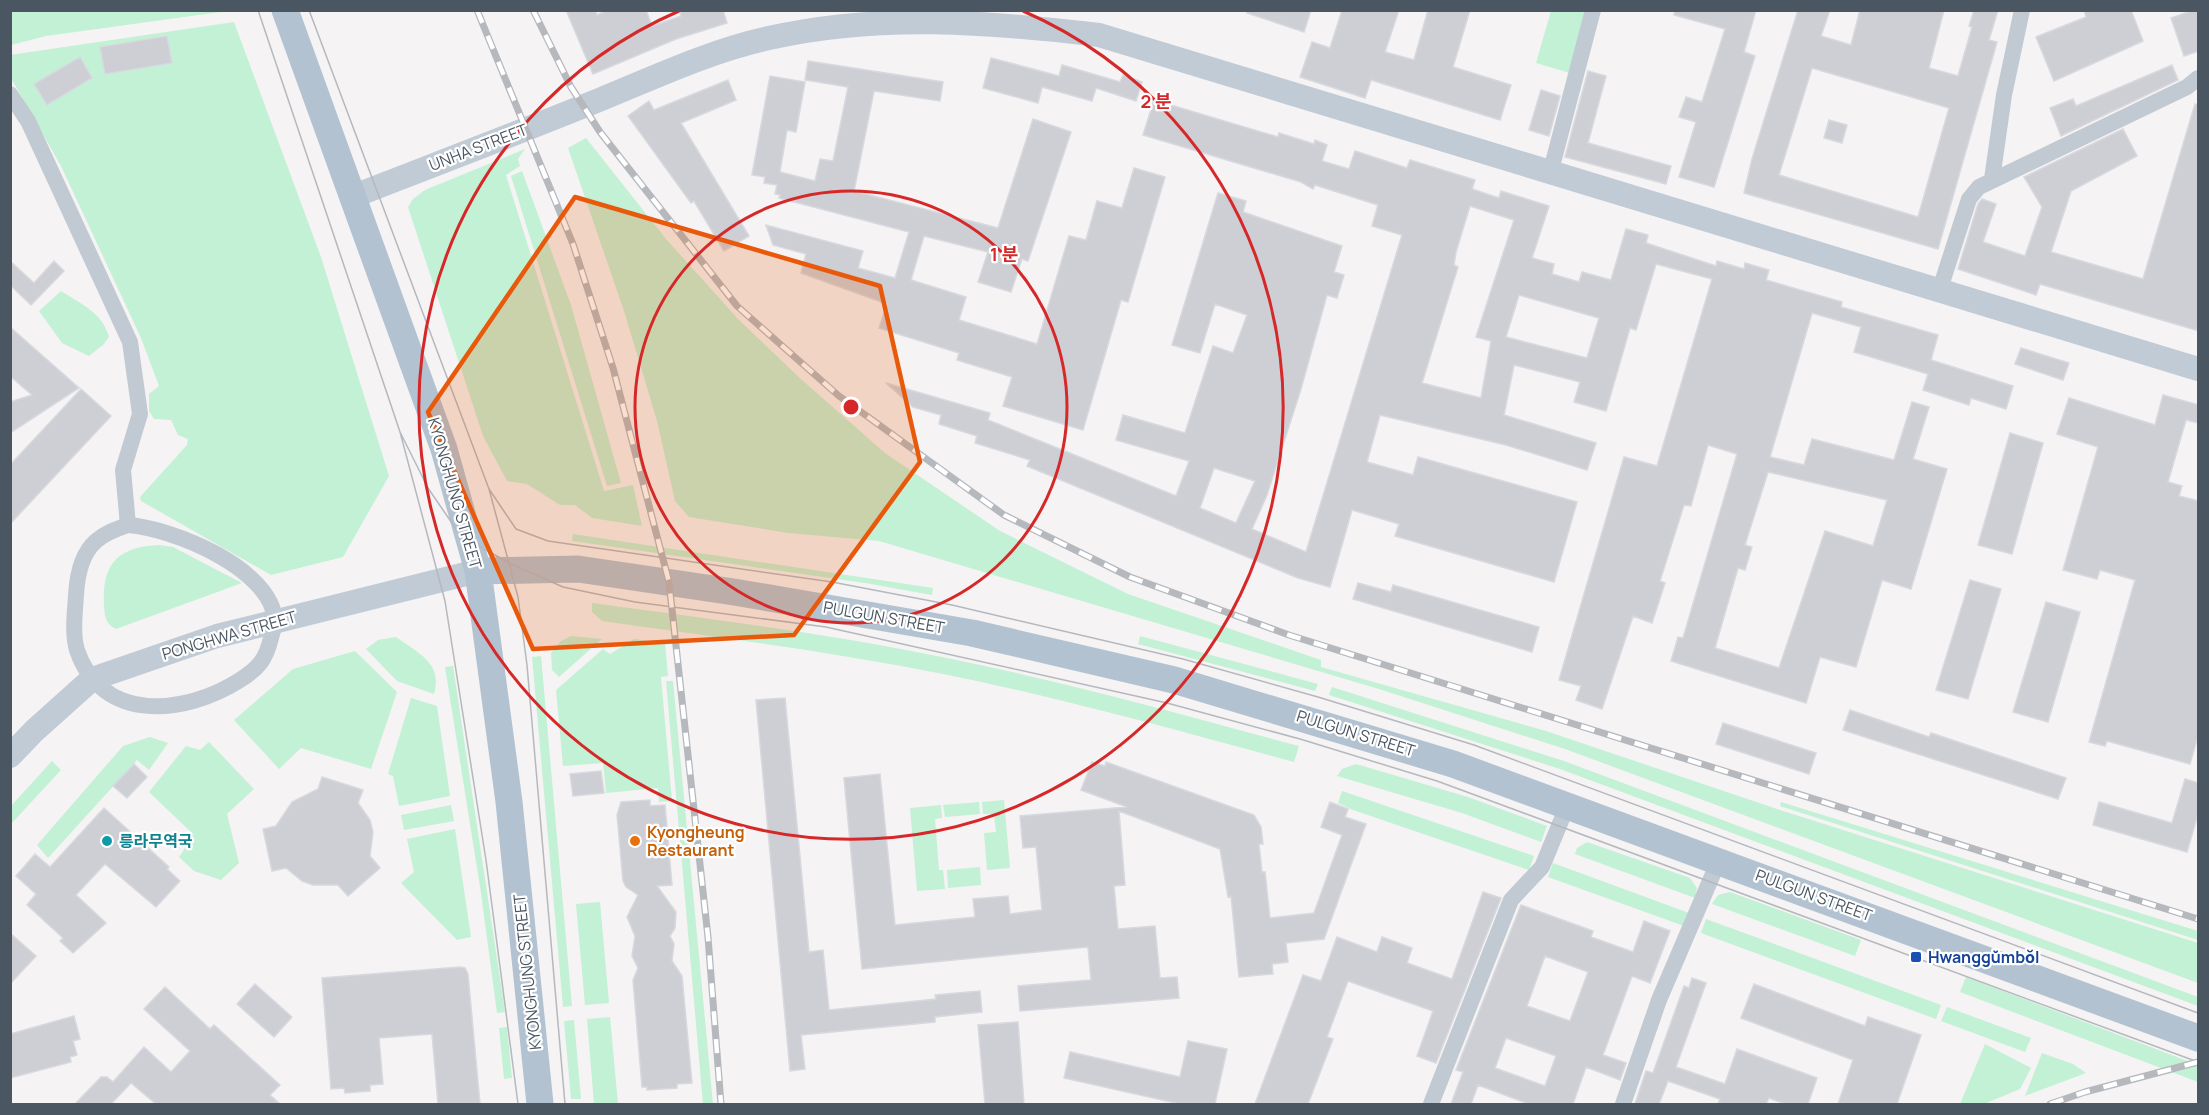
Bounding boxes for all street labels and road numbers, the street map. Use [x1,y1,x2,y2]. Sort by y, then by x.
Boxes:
street label: UNHA STREET [426,118,531,176]
street label: KYONGHUNG STREET [423,415,487,572]
street label: PULGUN STREET [822,596,947,639]
street label: PONGHWA STREET [159,605,299,665]
street label: PULGUN STREET [1294,705,1418,762]
street label: PULGUN STREET [1753,864,1876,926]
street label: KYONGHUNG STREET [508,893,546,1051]

